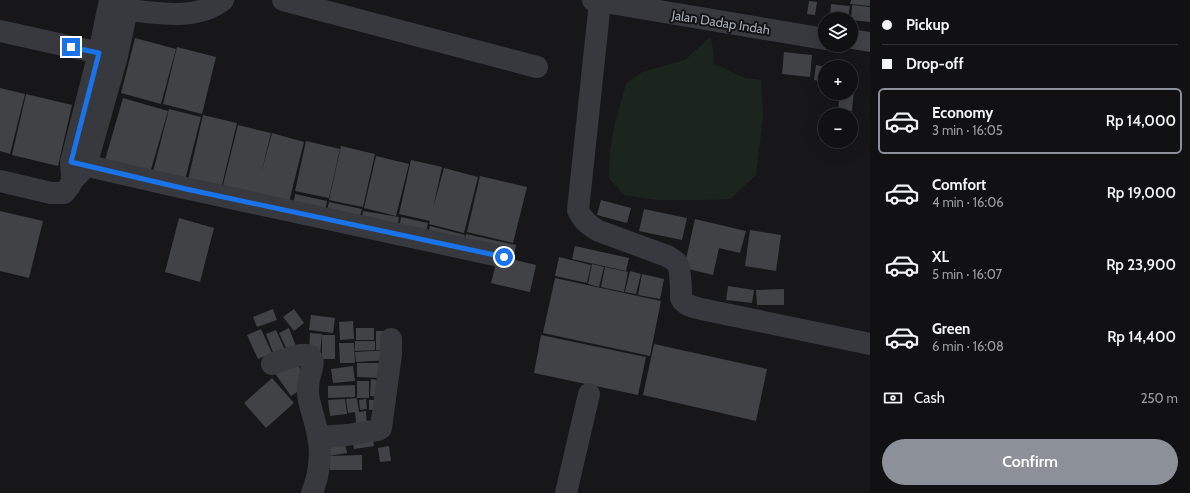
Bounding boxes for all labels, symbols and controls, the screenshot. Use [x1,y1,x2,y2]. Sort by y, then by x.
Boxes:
street label: Jalan Dadap Indah [670,6,771,38]
map controls [818,12,858,148]
button: layers [818,12,858,52]
text: Pickup [906,16,949,34]
route end [62,38,80,56]
text: Drop-off [906,55,964,73]
button: + [818,60,858,100]
icon: car [884,103,920,139]
text: Economy [932,104,993,122]
button: − [818,108,858,148]
text: Rp 14,000 [1106,112,1176,130]
text: 3 min · 16:05 [932,122,1003,138]
icon: car [884,175,920,211]
text: Comfort [932,176,986,194]
text: Rp 19,000 [1107,184,1176,202]
text: 4 min · 16:06 [932,194,1004,210]
icon: car [884,247,920,283]
route start [495,248,513,266]
text: XL [932,248,949,266]
text: Rp 23,900 [1106,256,1176,274]
text: 5 min · 16:07 [932,266,1002,282]
icon: car [884,319,920,355]
text: Green [932,320,970,338]
text: Rp 14,400 [1107,328,1176,346]
text: 6 min · 16:08 [932,338,1004,354]
icon: cash [882,387,904,409]
text: Cash [914,389,945,407]
text: 250 m [1141,390,1178,406]
button: Confirm [882,439,1178,485]

